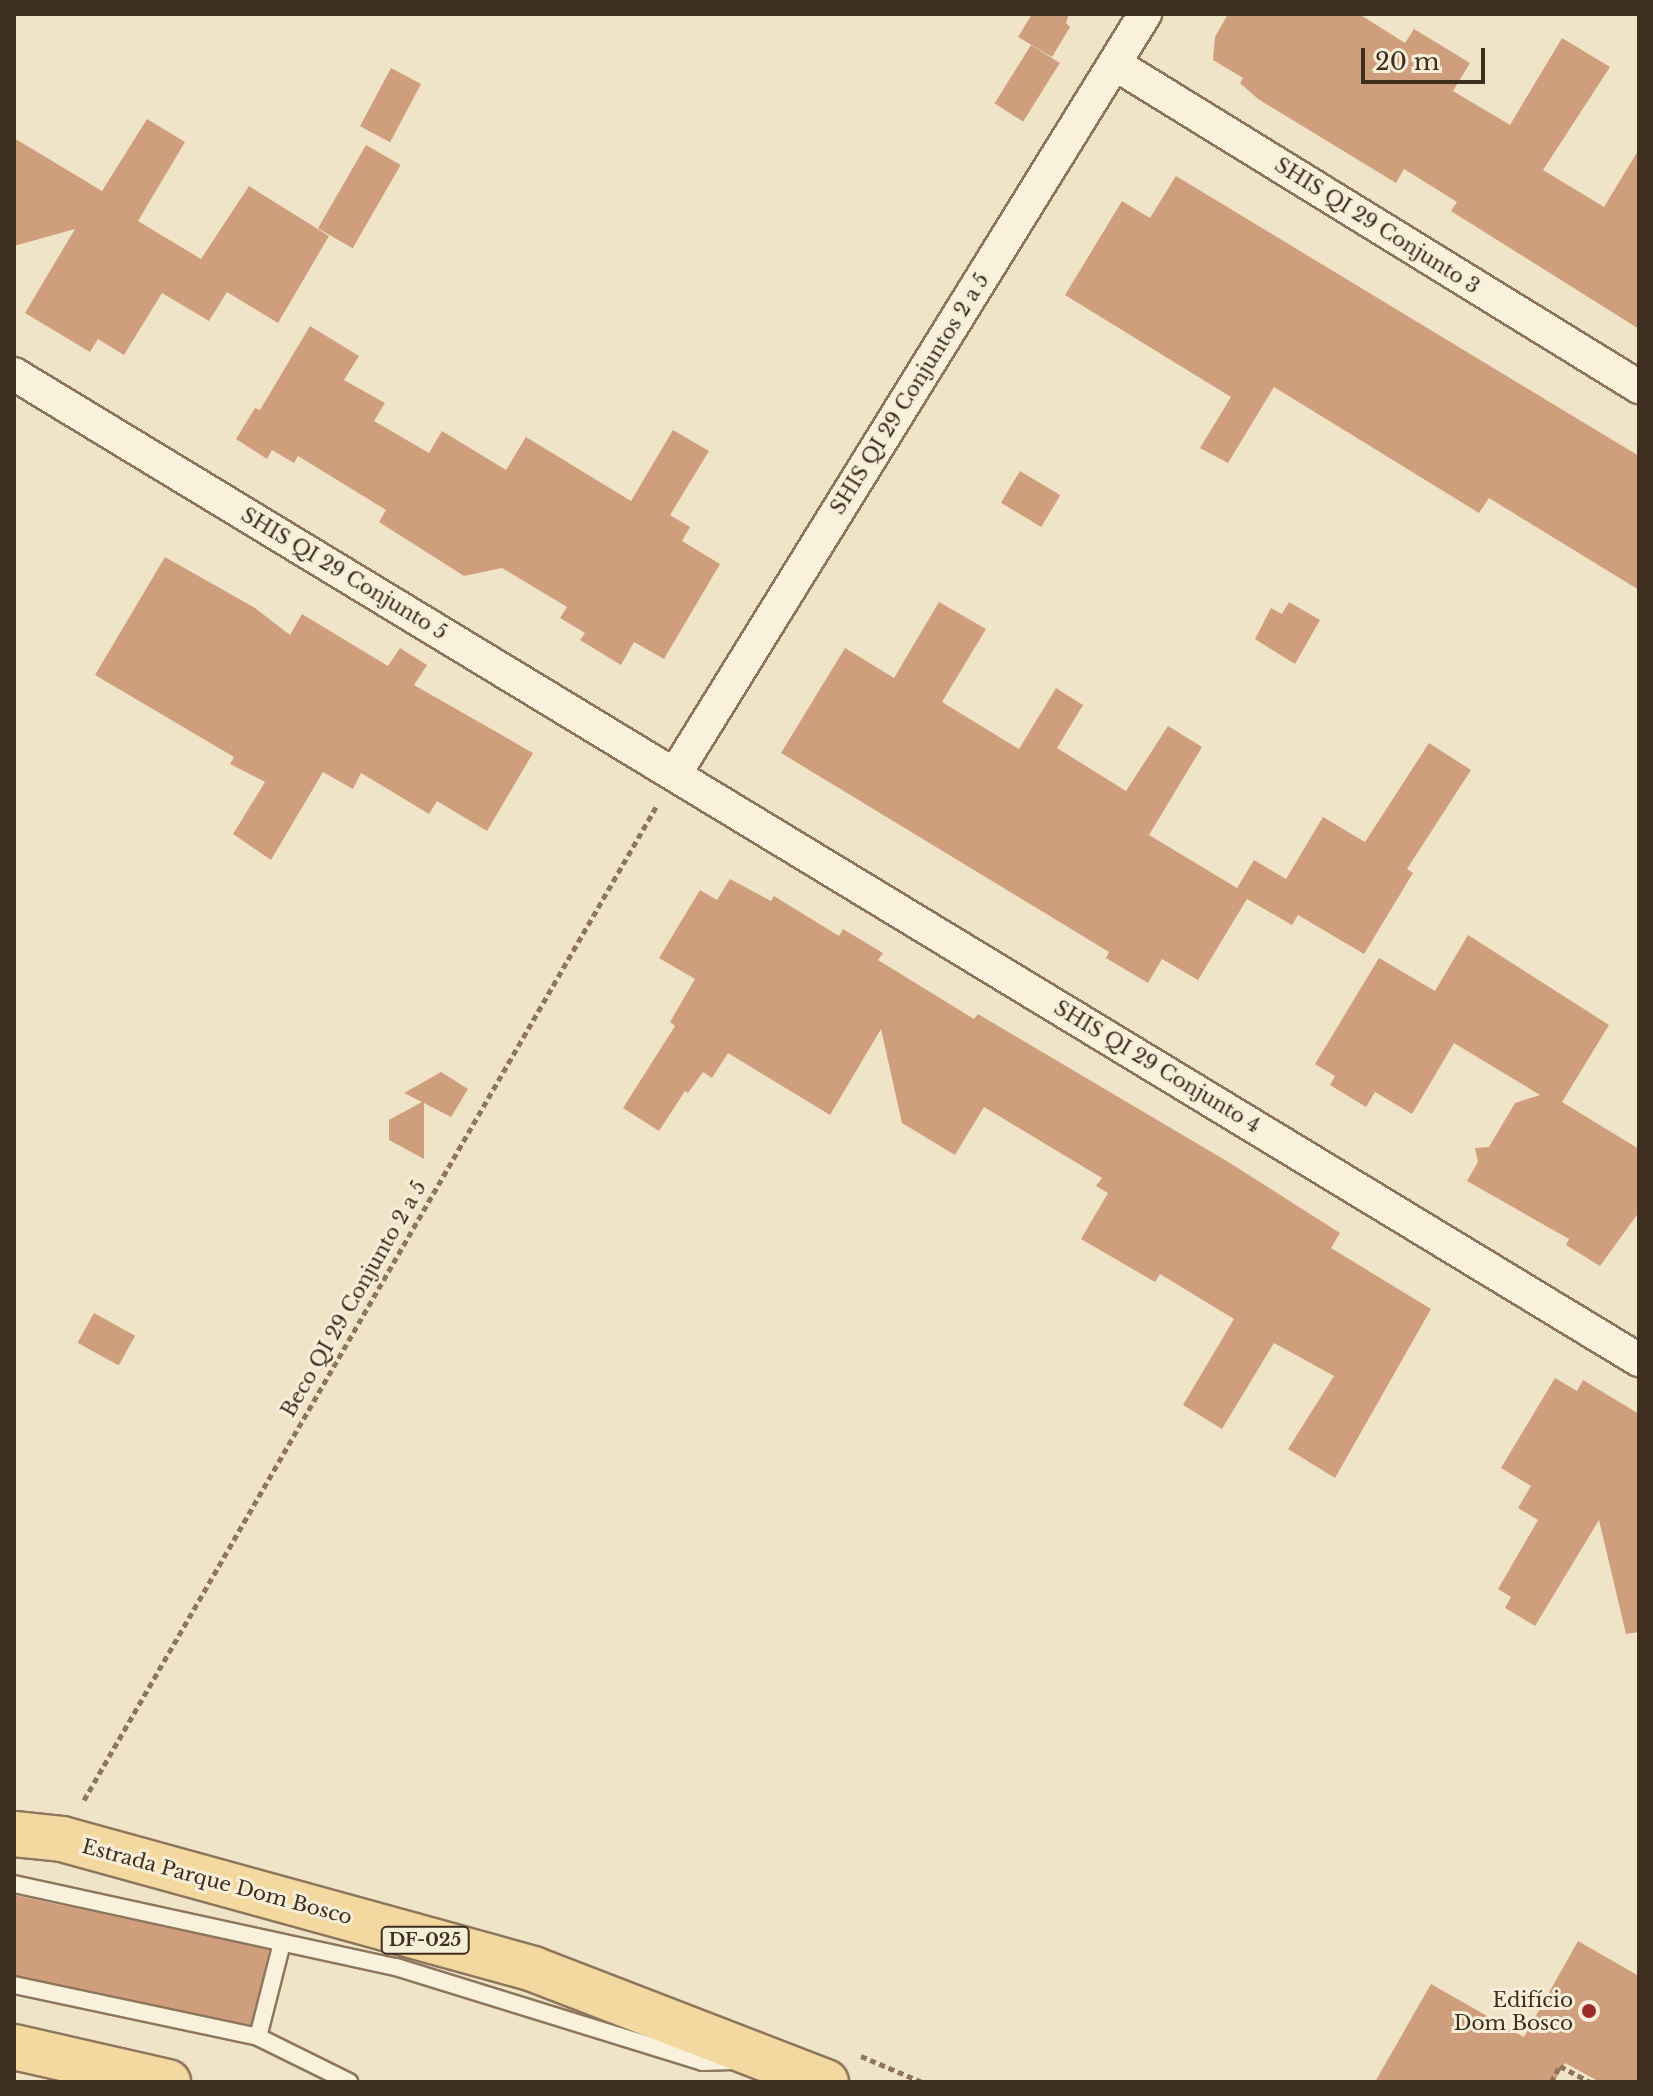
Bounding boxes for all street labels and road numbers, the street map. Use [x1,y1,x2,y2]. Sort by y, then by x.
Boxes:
street label: SHIS QI 29 Conjunto 3 [1270,153,1484,299]
street label: SHIS QI 29 Conjuntos 2 a 5 [826,269,994,519]
street label: SHIS QI 29 Conjunto 5 [237,503,451,645]
street label: SHIS QI 29 Conjunto 4 [1050,996,1264,1138]
street label: Beco QI 29 Conjunto 2 a 5 [276,1177,432,1421]
street label: Estrada Parque Dom Bosco [79,1834,355,1930]
road number: DF-025 [379,1926,471,1954]

